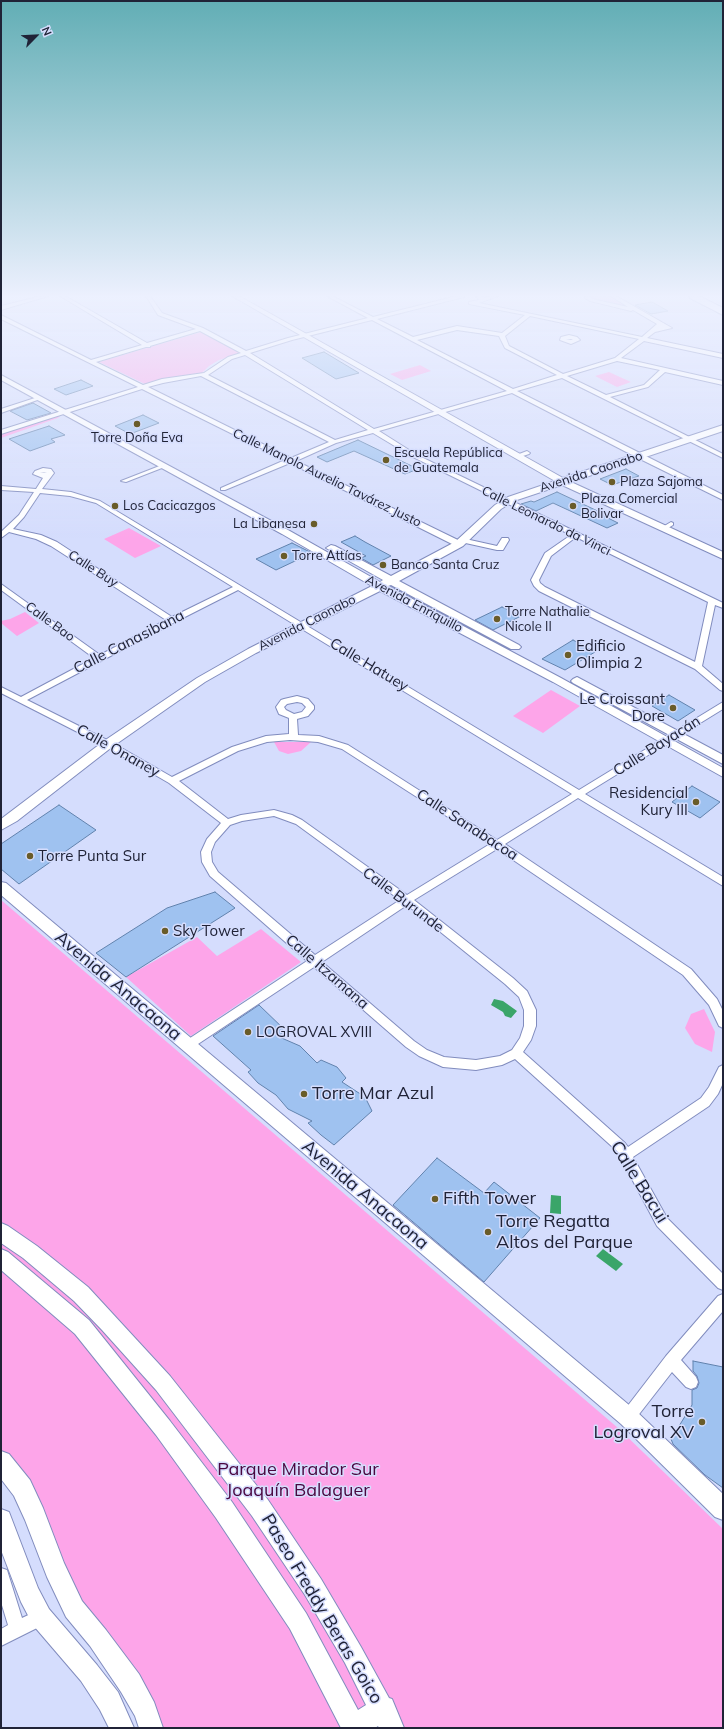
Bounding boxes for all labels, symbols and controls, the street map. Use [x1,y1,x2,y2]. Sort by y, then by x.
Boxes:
north arrow [16,16,56,56]
text: N [39,24,55,38]
marker: Torre Doña Eva [132,419,142,429]
street label: Calle Manolo Aurelio Tavárez Justo [230,425,424,531]
place label: Torre Doña Eva [91,430,183,446]
place label: Escuela República de Guatemala [394,445,503,476]
street label: Avenida Caonabo [538,448,644,496]
marker: Escuela República de Guatemala [381,455,391,465]
place label: Plaza Sajoma [620,474,703,490]
marker: Plaza Sajoma [607,477,617,487]
street label: Calle Leonardo da Vinci [479,483,613,559]
place label: Plaza Comercial Bolivar [581,491,678,522]
place label: Los Cacicazgos [123,498,216,514]
marker: Los Cacicazgos [110,501,120,511]
marker: Plaza Comercial Bolivar [568,501,578,511]
place label: La Libanesa [233,516,306,532]
marker: La Libanesa [309,519,319,529]
street label: Calle Buy [65,547,121,591]
place label: Torre Attías [292,548,362,564]
marker: Torre Attías [279,551,289,561]
place label: Banco Santa Cruz [391,557,499,573]
marker: Banco Santa Cruz [378,560,388,570]
street label: Avenida Enriquillo [363,572,465,636]
street label: Avenida Caonabo [256,592,358,654]
street label: Calle Bao [22,599,78,645]
place label: Torre Nathalie Nicole II [505,604,590,635]
street label: Calle Canasibana [71,606,187,678]
marker: Torre Nathalie Nicole II [492,614,502,624]
street label: Calle Hatuey [326,634,412,696]
place label: Edificio Olimpia 2 [576,637,642,672]
marker: Edificio Olimpia 2 [563,650,573,660]
place label: Le Croissant Dore [579,690,665,725]
marker: Le Croissant Dore [668,703,678,713]
street label: Calle Bayacán [610,712,704,780]
street label: Calle Onaney [73,721,163,781]
place label: Residencial Kury III [609,784,688,819]
street label: Calle Sanabacoa [413,786,521,864]
marker: Residencial Kury III [691,797,701,807]
place label: Torre Punta Sur [38,847,146,865]
marker: Torre Punta Sur [25,851,35,861]
street label: Calle Burunde [359,864,447,936]
place label: Sky Tower [173,922,245,940]
marker: Sky Tower [160,926,170,936]
street label: Avenida Anacaona [50,927,186,1045]
street label: Calle Itzamana [282,931,372,1013]
place label: LOGROVAL XVIII [256,1023,372,1041]
marker: LOGROVAL XVIII [243,1027,253,1037]
place label: Torre Mar Azul [312,1083,434,1105]
marker: Torre Mar Azul [299,1089,309,1099]
street label: Avenida Anacaona [297,1136,433,1254]
street label: Calle Bacui [605,1137,673,1227]
place label: Fifth Tower [443,1188,536,1210]
marker: Fifth Tower [430,1194,440,1204]
place label: Torre Regatta Altos del Parque [496,1211,633,1254]
marker: Torre Regatta Altos del Parque [483,1227,493,1237]
place label: Torre Logroval XV [593,1401,694,1444]
marker: Torre Logroval XV [697,1417,707,1427]
park label: Parque Mirador Sur Joaquín Balaguer [217,1459,379,1502]
street label: Paseo Freddy Beras Goico [257,1510,387,1708]

